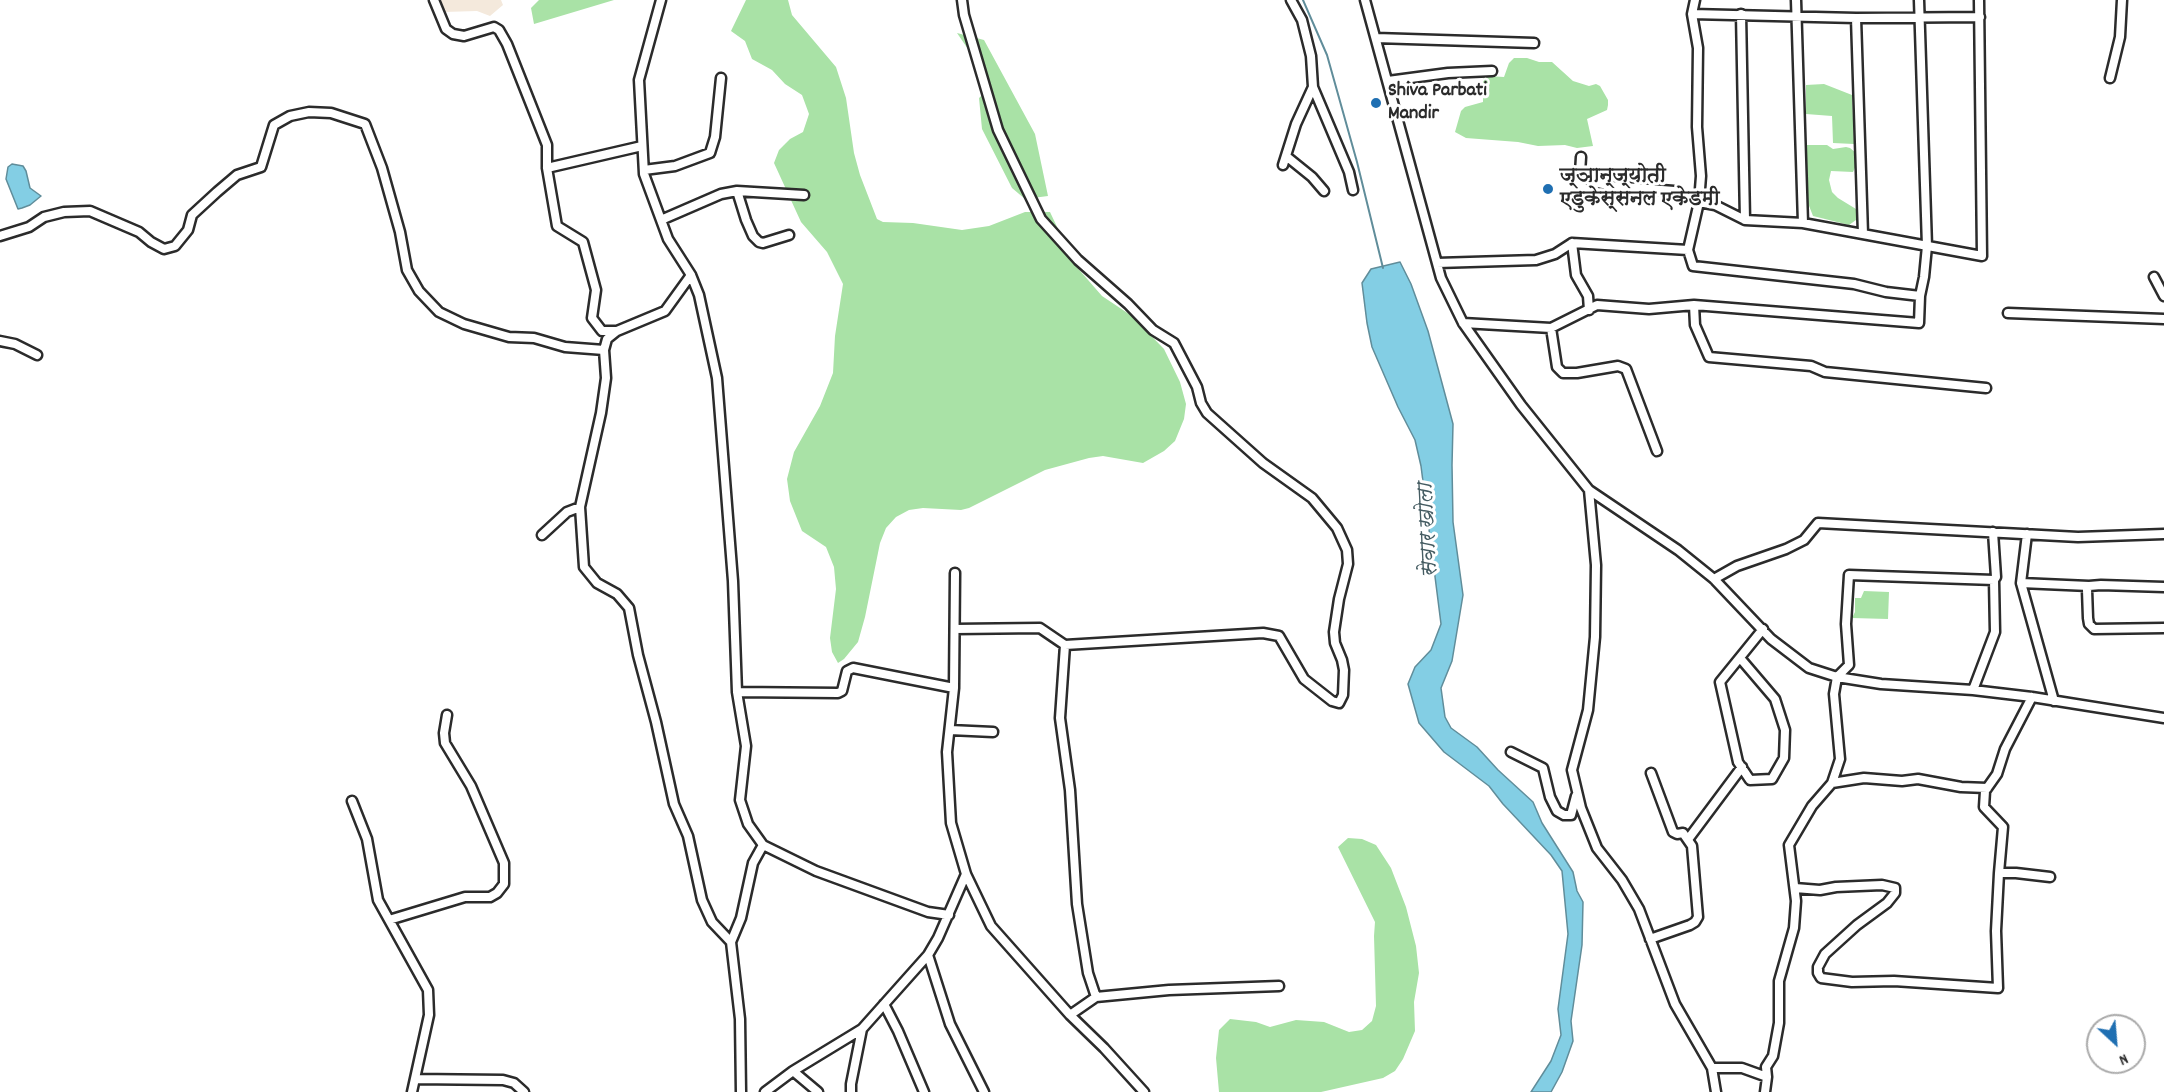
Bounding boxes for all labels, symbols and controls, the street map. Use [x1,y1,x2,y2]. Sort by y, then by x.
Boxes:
place label: Shiva Parbati Mandir [1388,80,1487,127]
marker: Shiva Parbati Mandir [1369,96,1383,110]
place label: ज्ञान्ज्योती एडुकेस्सनल एकेडमी [1560,166,1719,213]
marker: ज्ञान्ज्योती एडुकेस्सनल एकेडमी [1541,182,1555,196]
water label: सेवार खोला [1415,482,1445,578]
north arrow [2086,1014,2146,1074]
text: N [2115,1047,2132,1071]

